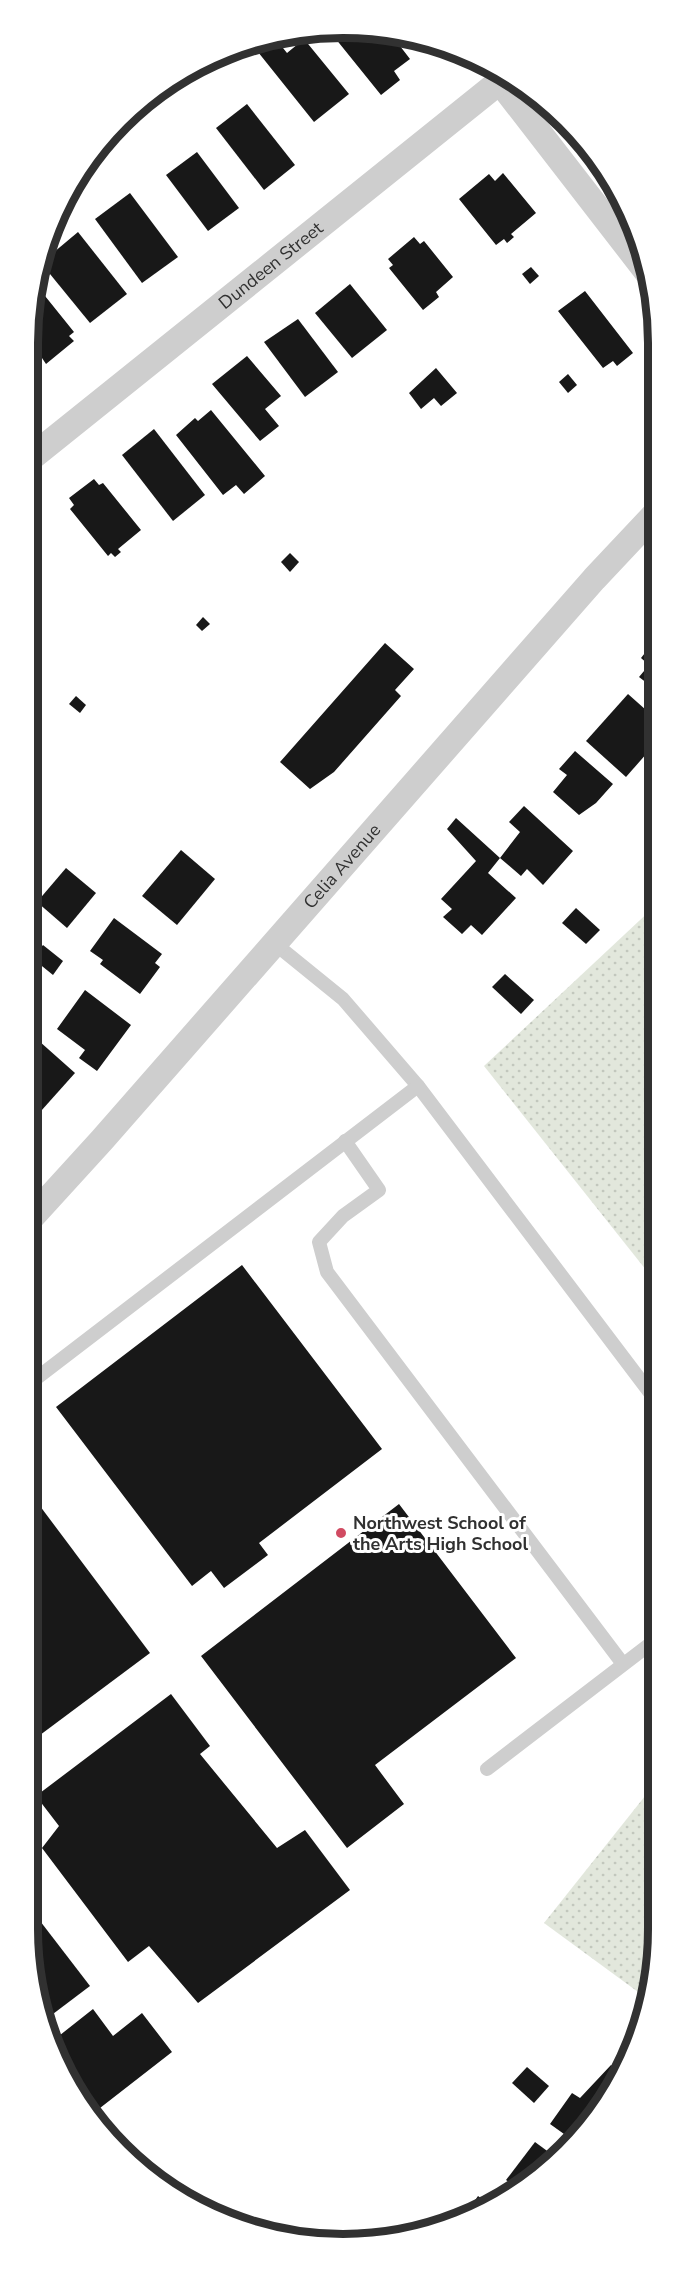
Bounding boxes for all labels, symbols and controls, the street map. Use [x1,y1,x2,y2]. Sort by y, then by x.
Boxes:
street label: Dundeen Street [213,216,328,315]
street label: Celia Avenue [298,818,386,914]
place label: Northwest School of the Arts High School [353,1511,528,1556]
marker: Northwest School of the Arts High School [334,1526,348,1540]

